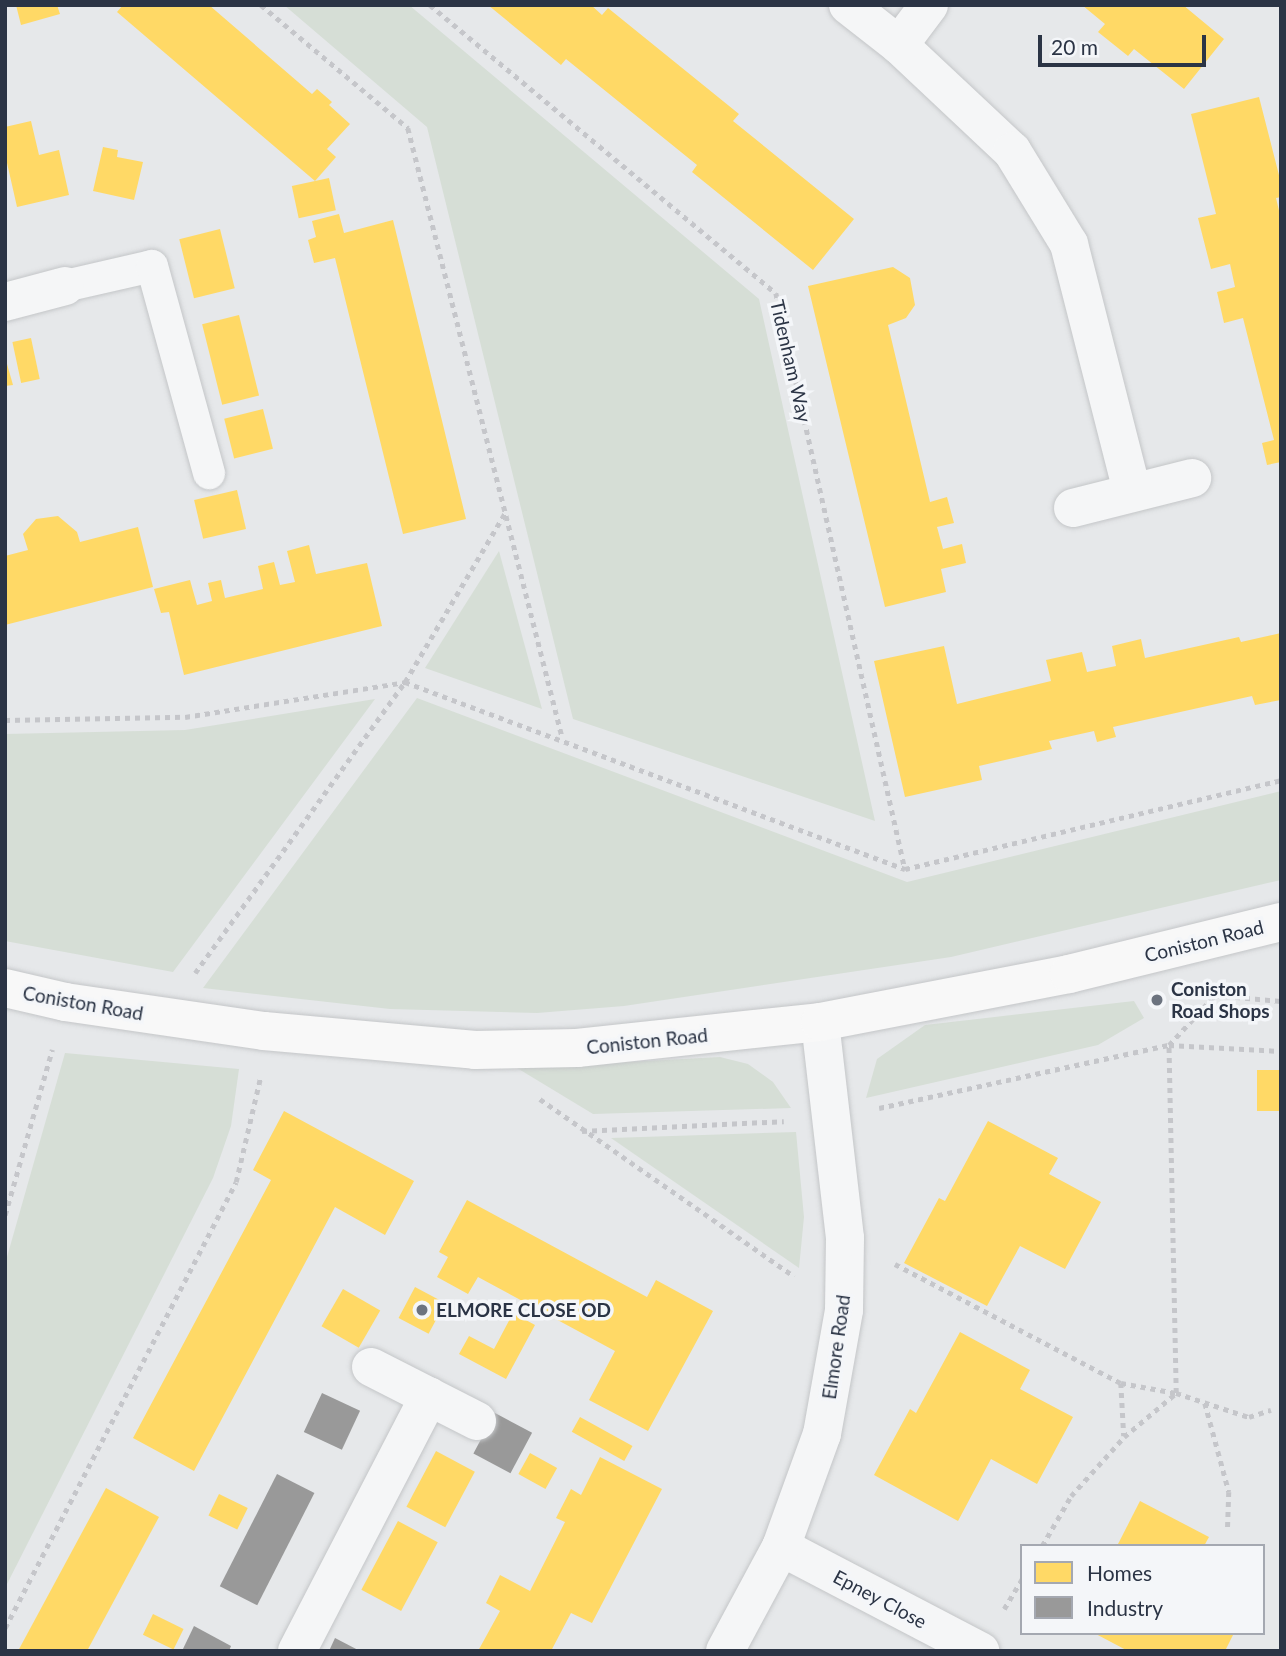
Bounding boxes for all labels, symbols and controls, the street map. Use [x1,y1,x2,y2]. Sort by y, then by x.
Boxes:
scale bar [1041,21,1209,65]
text: 20 m [1051,34,1098,59]
street label: Tidenham Way [766,297,816,425]
street label: Coniston Road [1142,915,1266,967]
place label: Coniston Road Shops [1171,978,1270,1022]
street label: Coniston Road [21,981,145,1025]
marker: Coniston Road Shops [1149,992,1165,1008]
street label: Coniston Road [585,1023,709,1059]
street label: Elmore Road [817,1293,855,1401]
place label: ELMORE CLOSE OD [436,1299,611,1321]
marker: ELMORE CLOSE OD [414,1302,430,1318]
legend [1020,1544,1265,1635]
text: Homes [1087,1560,1152,1585]
street label: Epney Close [829,1565,931,1633]
text: Industry [1087,1595,1163,1620]

